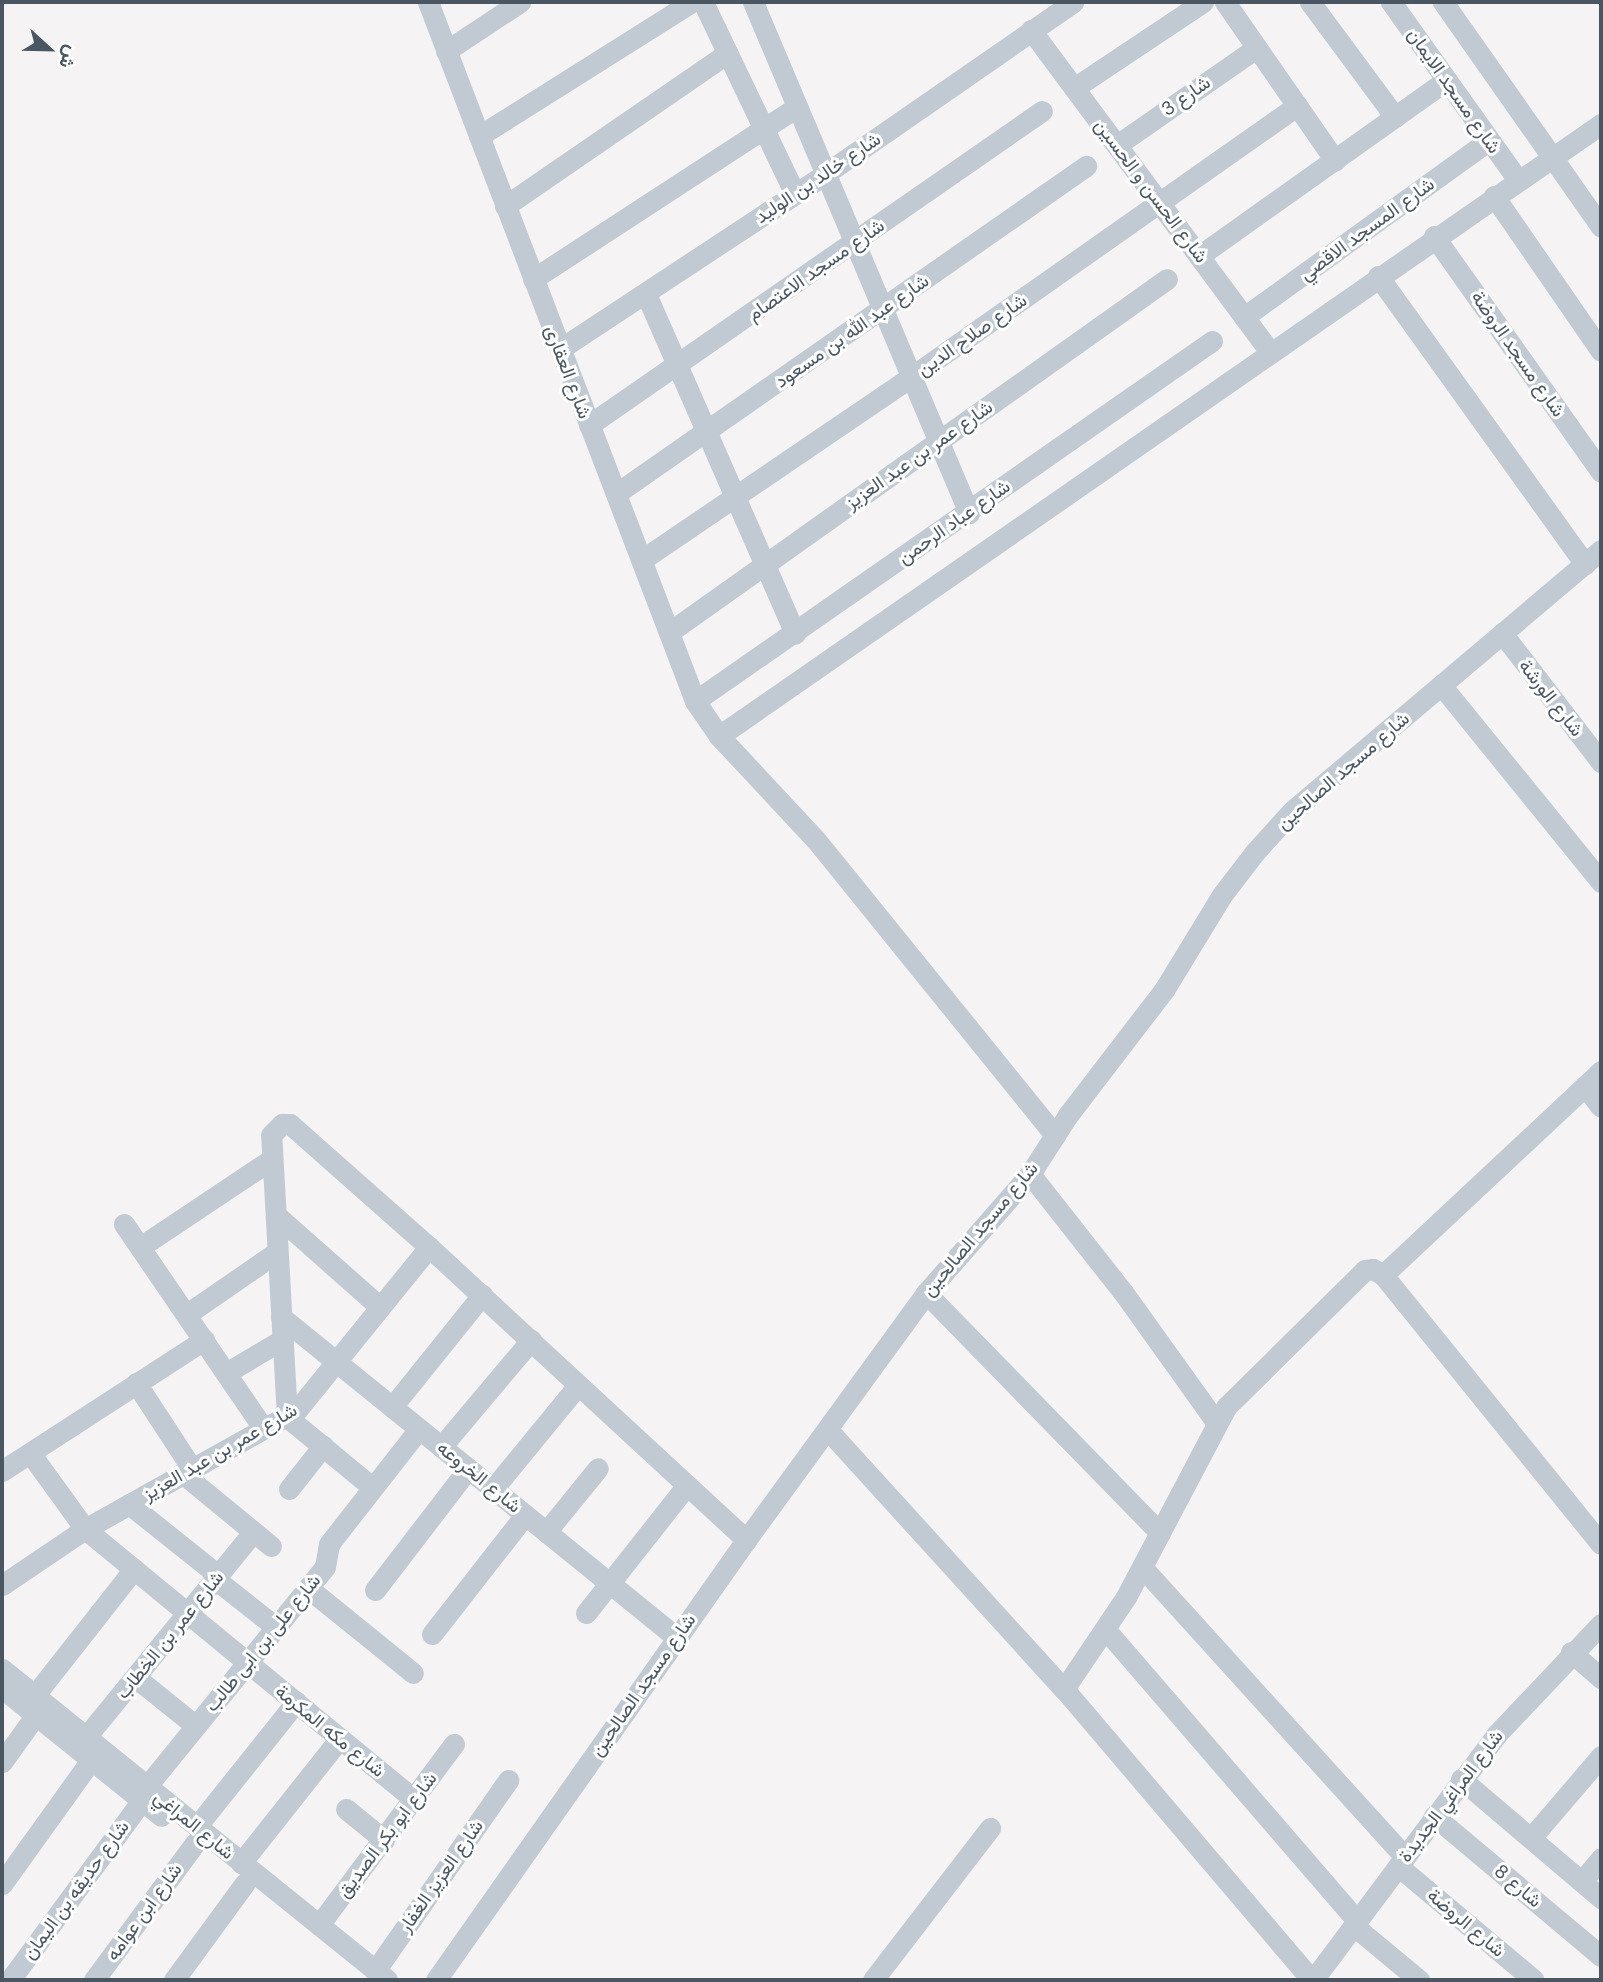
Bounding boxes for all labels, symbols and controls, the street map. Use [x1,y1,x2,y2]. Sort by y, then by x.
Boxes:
north arrow [14,14,84,84]
street label: شارع مسجد الايمان [1402,24,1506,158]
text: ش [53,42,85,72]
street label: شارع 3 [1157,71,1215,121]
street label: شارع الحسن و الحسين [1089,114,1213,268]
street label: شارع خالد بن الوليد [751,128,885,228]
street label: شارع المسجد الاقصي [1295,173,1439,285]
street label: شارع مسجد الاعتصام [743,214,889,326]
street label: شارع عبد الله بن مسعود [771,269,933,393]
street label: شارع مسجد الروضة [1466,287,1570,421]
street label: شارع صلاح الدين [913,289,1031,381]
street label: شارع العقارى [540,322,596,422]
street label: شارع عمر بن عبد العزيز [841,396,997,514]
street label: شارع عباد الرحمن [893,475,1015,569]
street label: شارع الورشة [1514,655,1588,741]
street label: شارع مسجد الصالحين [1272,707,1414,835]
street label: شارع مسجد الصالحين [917,1157,1043,1301]
street label: شارع عمر بن عبد العزيز [139,1399,301,1505]
street label: شارع الخروعه [432,1436,526,1518]
street label: شارع عمر بن الخطاب [111,1566,229,1704]
street label: شارع على بن ابى طالب [200,1570,326,1716]
street label: شارع مسجد الصالحين [585,1609,701,1761]
street label: شارع مكه المكرمة [271,1680,389,1782]
street label: شارع المراغي الجديدة [1394,1725,1508,1867]
street label: شارع ابو بكر الصديق [332,1768,442,1902]
street label: شارع المراغي [149,1786,239,1864]
street label: شارع العزيز الغفار [394,1815,488,1937]
street label: شارع حديقه بن اليمان [18,1816,134,1964]
street label: شارع ابن عوامه [101,1859,187,1965]
street label: شارع 8 [1490,1860,1546,1912]
street label: شارع الروضة [1423,1884,1509,1962]

